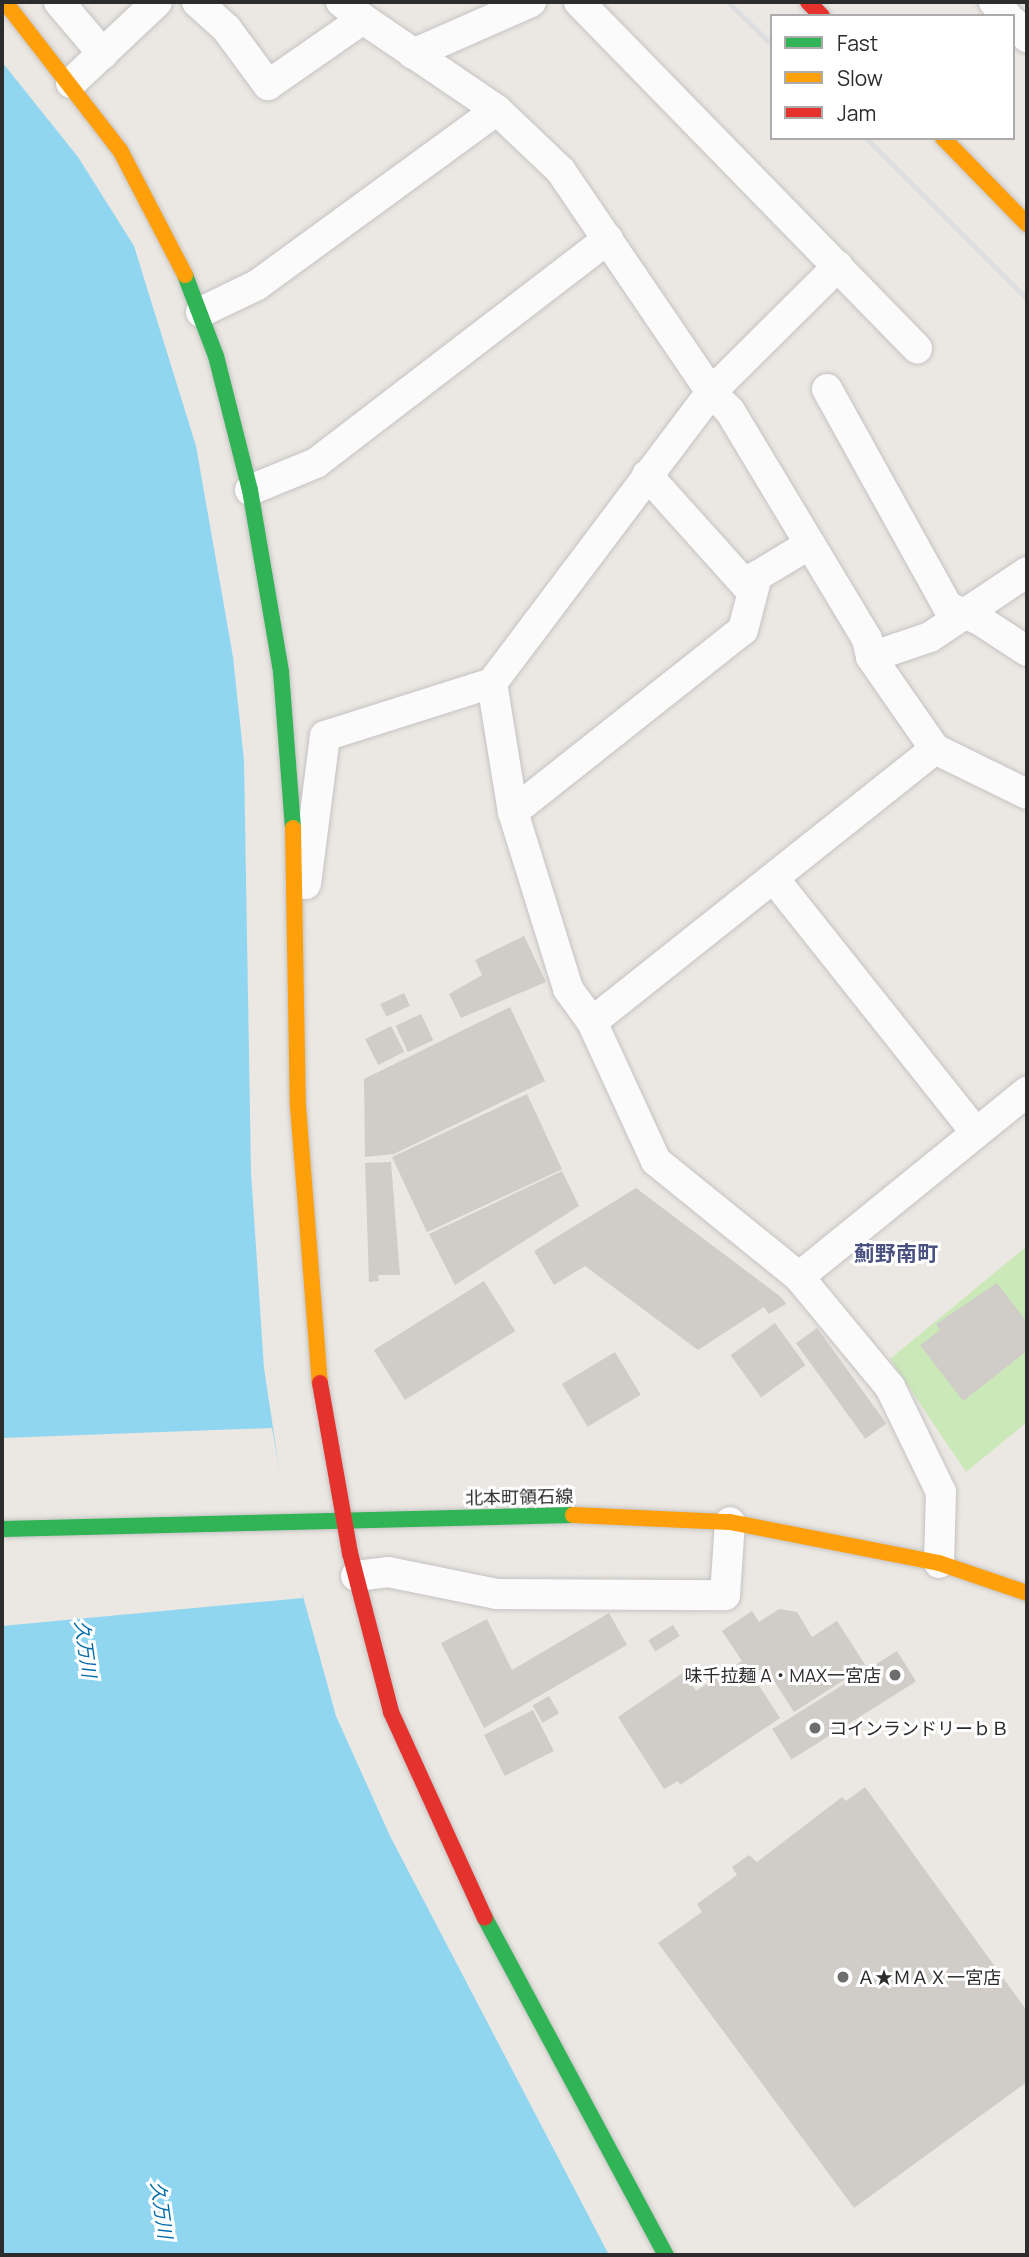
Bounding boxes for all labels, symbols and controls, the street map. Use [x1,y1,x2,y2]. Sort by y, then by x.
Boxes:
legend [770,14,1015,140]
text: Fast [837,29,878,57]
text: Slow [837,64,883,92]
text: Jam [837,99,876,127]
district label: 薊野南町 [854,1240,938,1266]
street label: 北本町領石線 [465,1485,573,1509]
water label: 久万川 [70,1619,100,1679]
place label: 味千拉麺 A・MAX一宮店 [685,1664,881,1686]
marker: 味千拉麺 A・MAX一宮店 [887,1667,903,1683]
place label: コインランドリーｂＢ [829,1717,1009,1739]
marker: コインランドリーｂＢ [807,1720,823,1736]
place label: Ａ★ＭＡＸ一宮店 [857,1966,1001,1988]
marker: Ａ★ＭＡＸ一宮店 [835,1969,851,1985]
water label: 久万川 [146,2180,176,2240]

